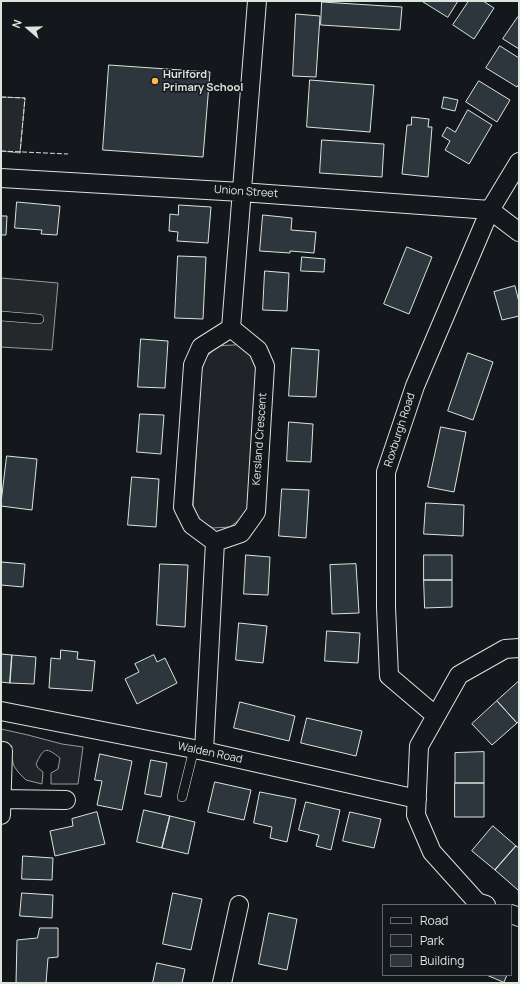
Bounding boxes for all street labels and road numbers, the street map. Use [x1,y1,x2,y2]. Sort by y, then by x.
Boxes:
street label: Union Street [213,183,279,201]
street label: Roxburgh Road [382,391,418,469]
street label: Kersland Crescent [250,392,270,486]
street label: Walden Road [176,740,244,766]

